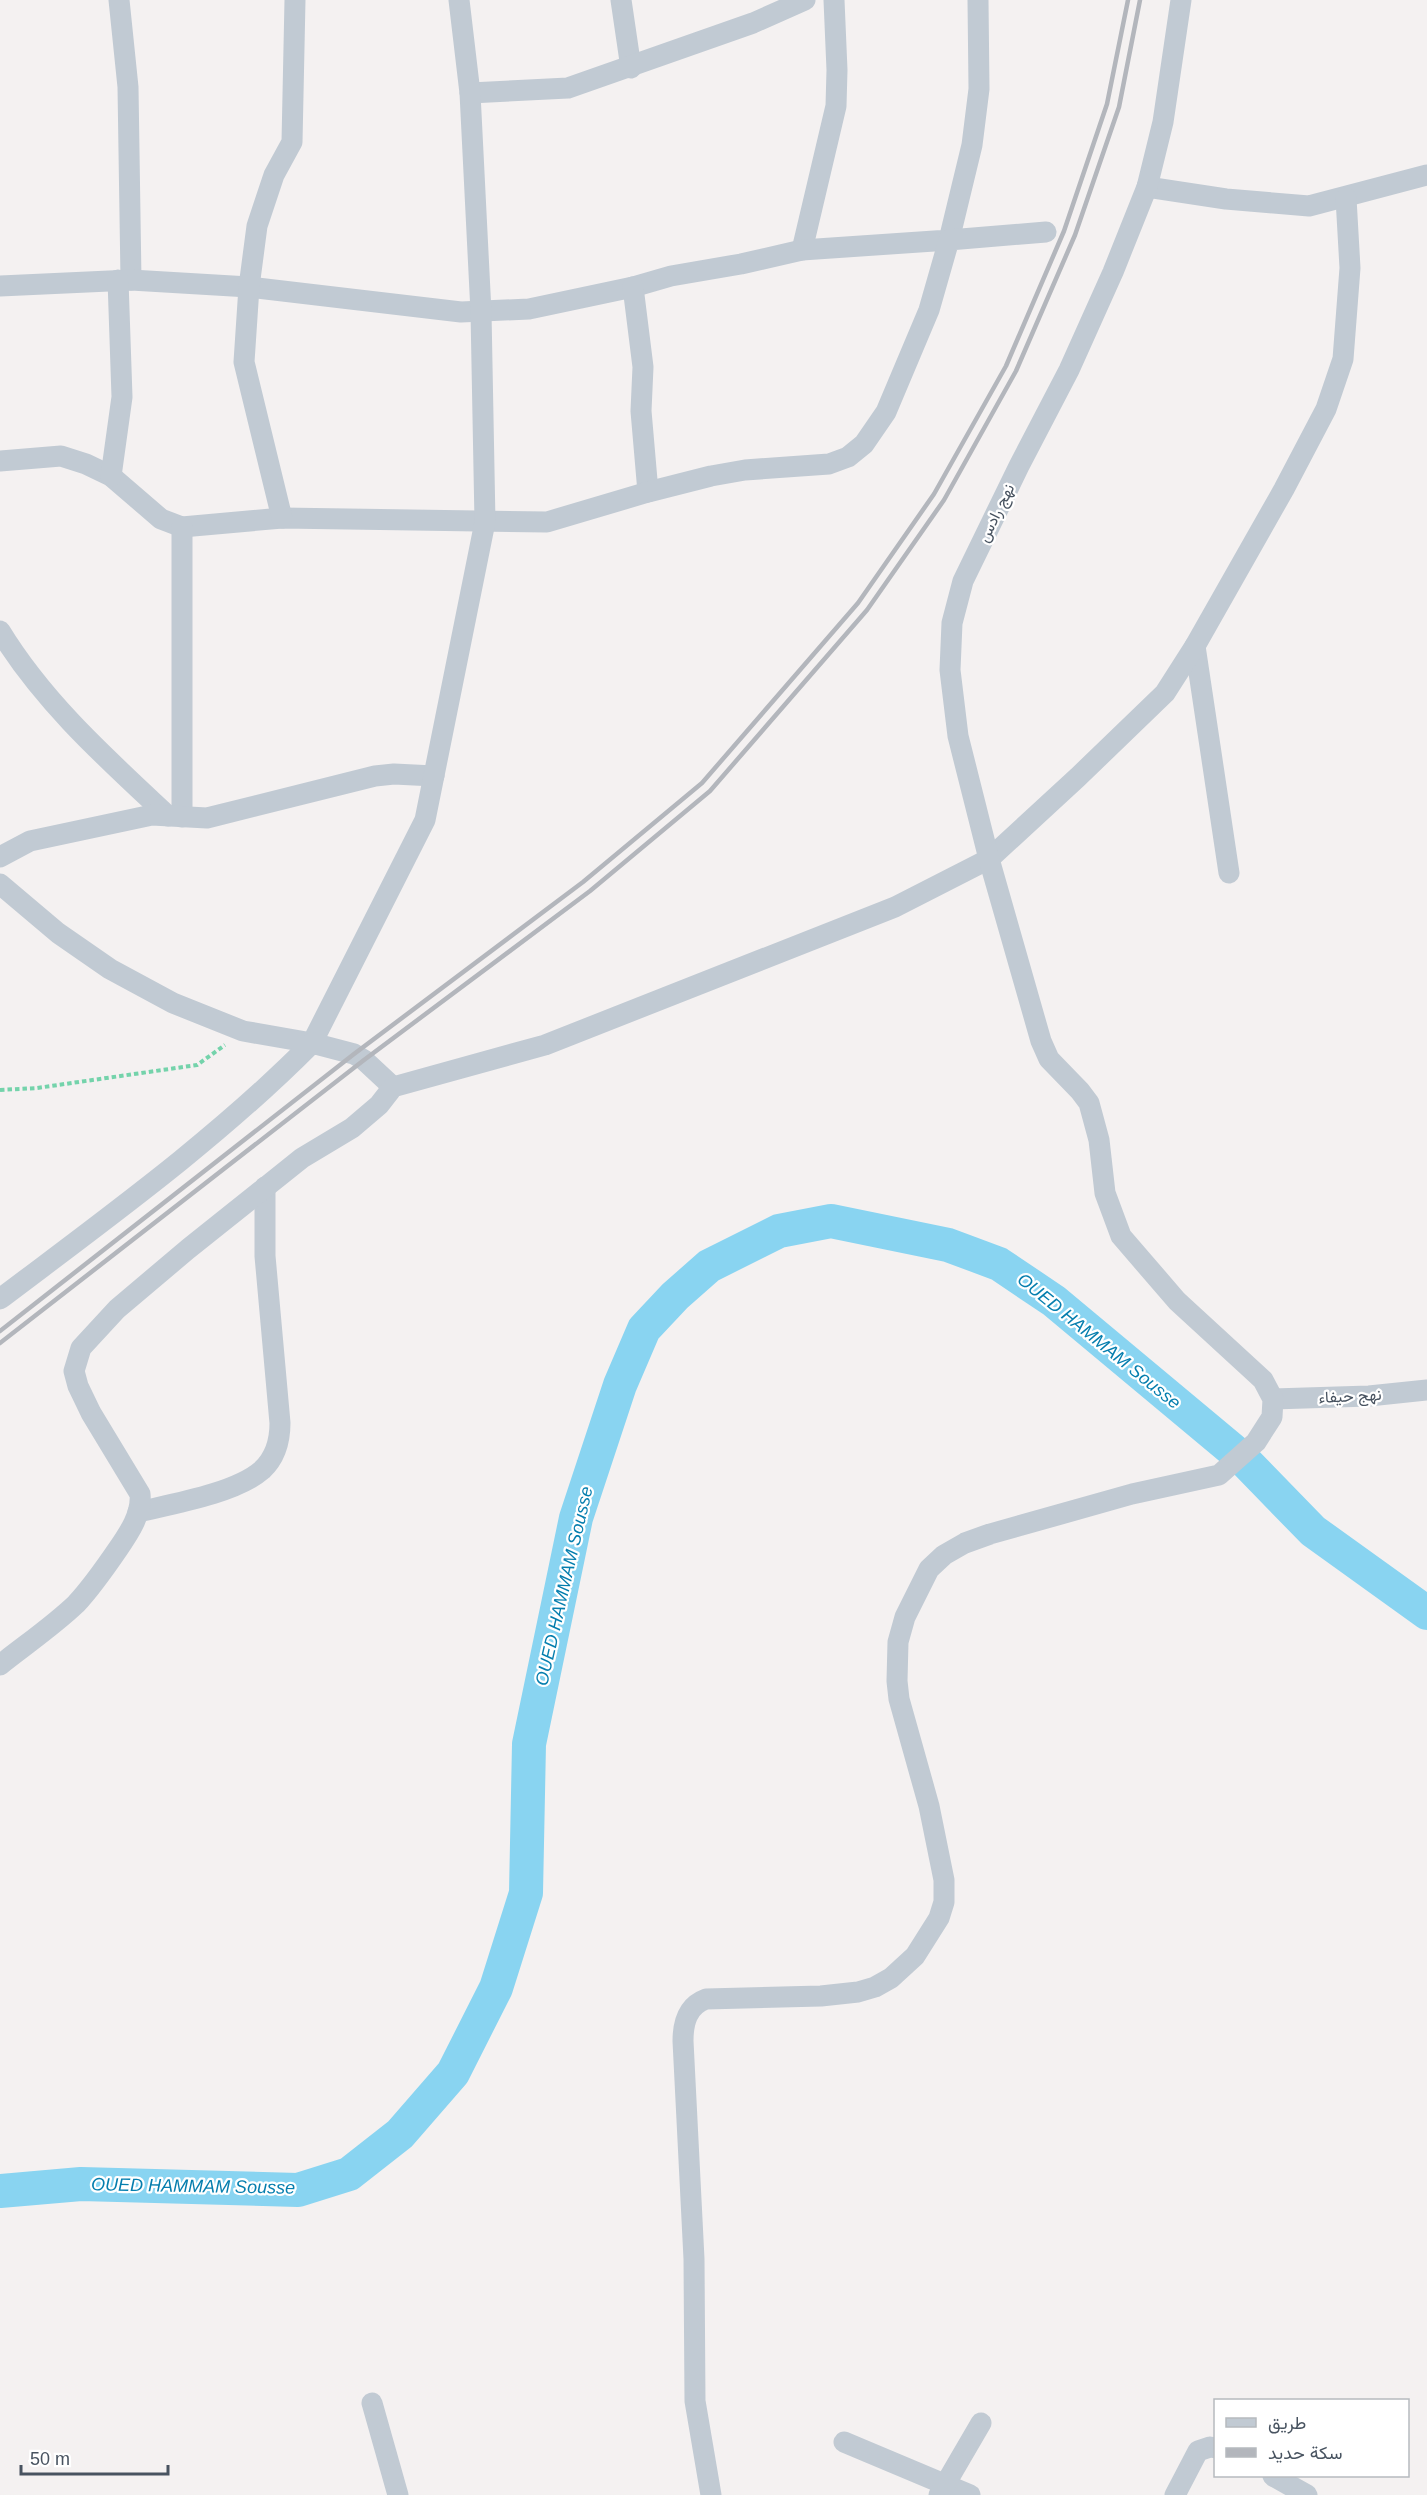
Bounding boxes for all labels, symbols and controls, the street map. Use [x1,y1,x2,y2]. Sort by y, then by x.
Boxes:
street label: نهج رادس [975,481,1020,546]
water label: OUED HAMMAM Sousse [1013,1269,1185,1413]
street label: نهج حيفاء [1318,1386,1382,1409]
water label: OUED HAMMAM Sousse [531,1484,597,1688]
water label: OUED HAMMAM Sousse [91,2174,295,2198]
legend [1214,2399,1409,2477]
text: طريق [1268,2413,1306,2434]
scale bar [21,2438,168,2476]
text: سكة حديد [1268,2443,1343,2463]
text: 50 m [30,2449,70,2469]

